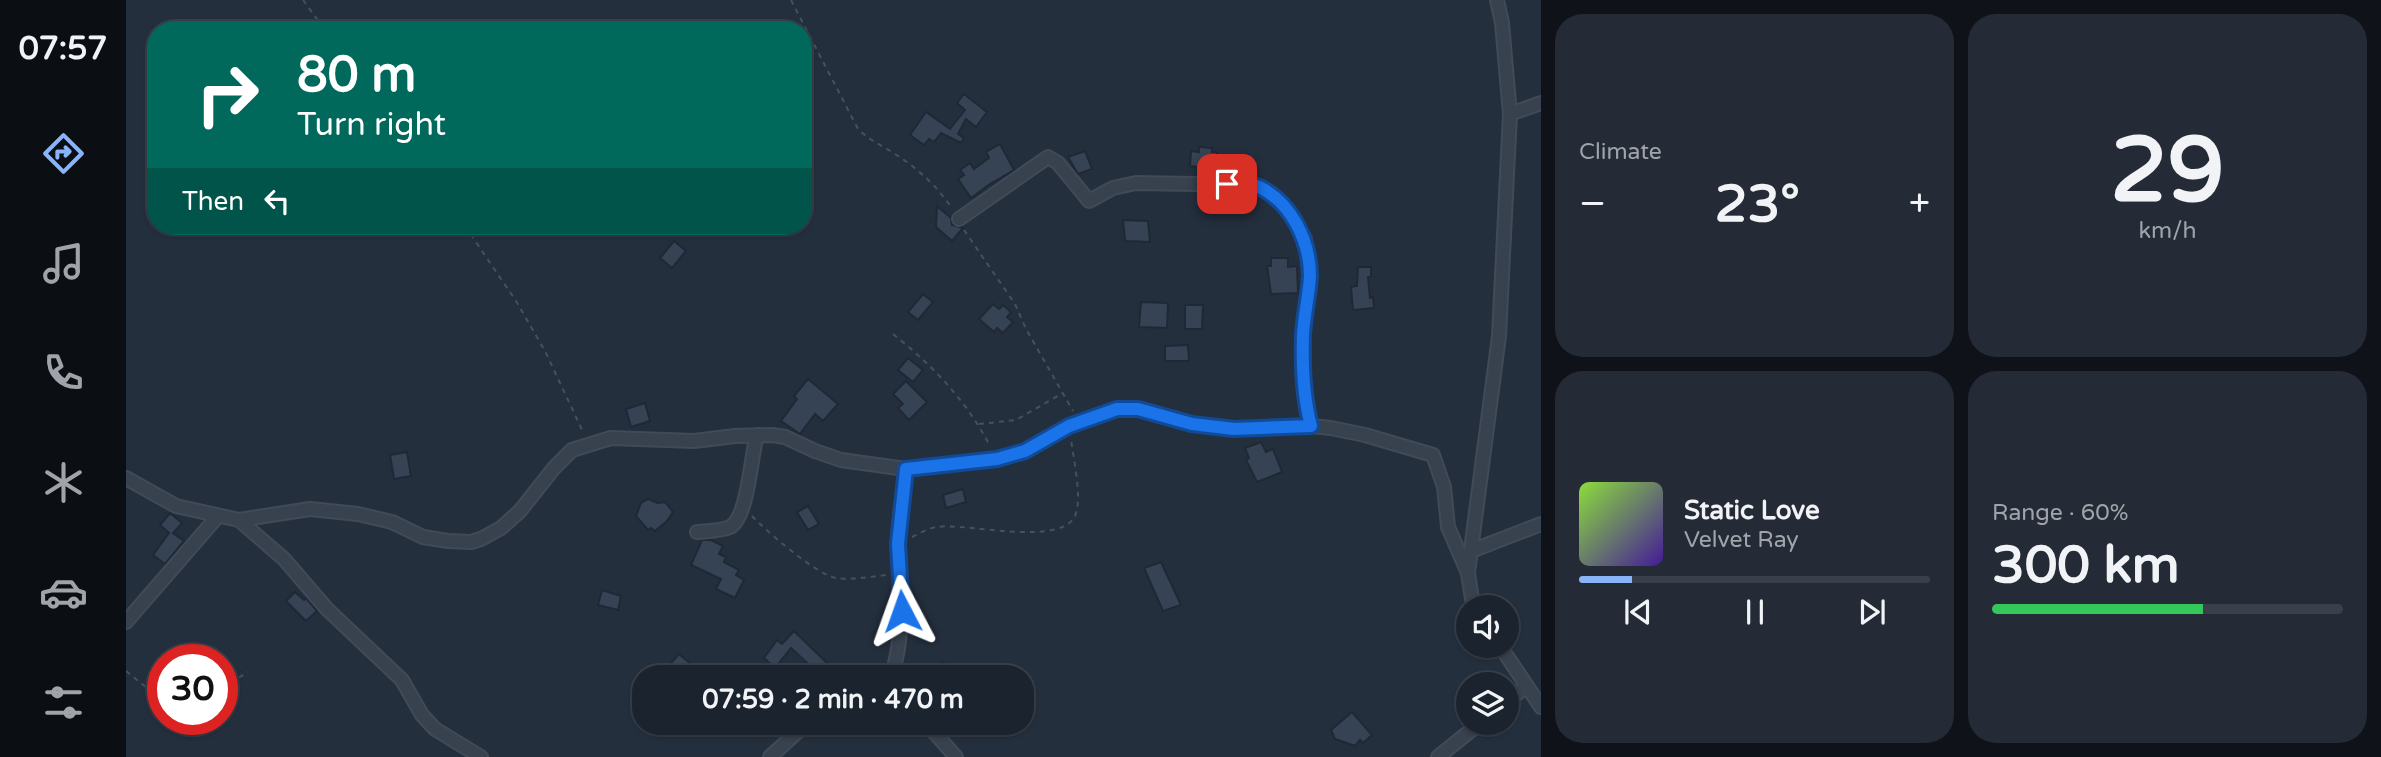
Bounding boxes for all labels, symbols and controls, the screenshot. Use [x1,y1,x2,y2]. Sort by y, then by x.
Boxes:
text: 07:57 [19,30,107,68]
text: 80 m [297,46,416,105]
icon: right [182,49,273,140]
text: Turn right [297,106,446,144]
text: 29 [2110,116,2225,226]
icon: directions [39,129,88,178]
text: Climate [1579,138,1662,166]
pin [1197,154,1257,214]
icon: arrive [1208,165,1246,203]
text: 23° [1715,173,1800,236]
text: − [1579,181,1606,227]
text: + [1909,181,1930,227]
icon: left [258,182,296,220]
text: Then [182,186,244,217]
text: km/h [2139,217,2196,245]
icon: music [39,239,88,288]
icon: phone [39,348,88,397]
icon: climate [39,458,88,507]
text: Static Love [1684,495,1820,526]
text: Range · 60% [1992,499,2128,527]
text: Velvet Ray [1684,526,1799,554]
text: 300 km [1992,534,2180,597]
icon: car [39,568,88,617]
position arrow [865,574,939,648]
icon: previous [1619,593,1657,631]
icon: pause [1736,593,1774,631]
icon: next [1853,593,1891,631]
map controls [1456,595,1519,735]
button: sound [1456,595,1519,658]
speed limit sign: 30 [147,644,238,735]
button: layers [1456,672,1519,735]
icon: filters [39,678,88,727]
text: 07:59 · 2 min · 470 m [702,684,964,715]

